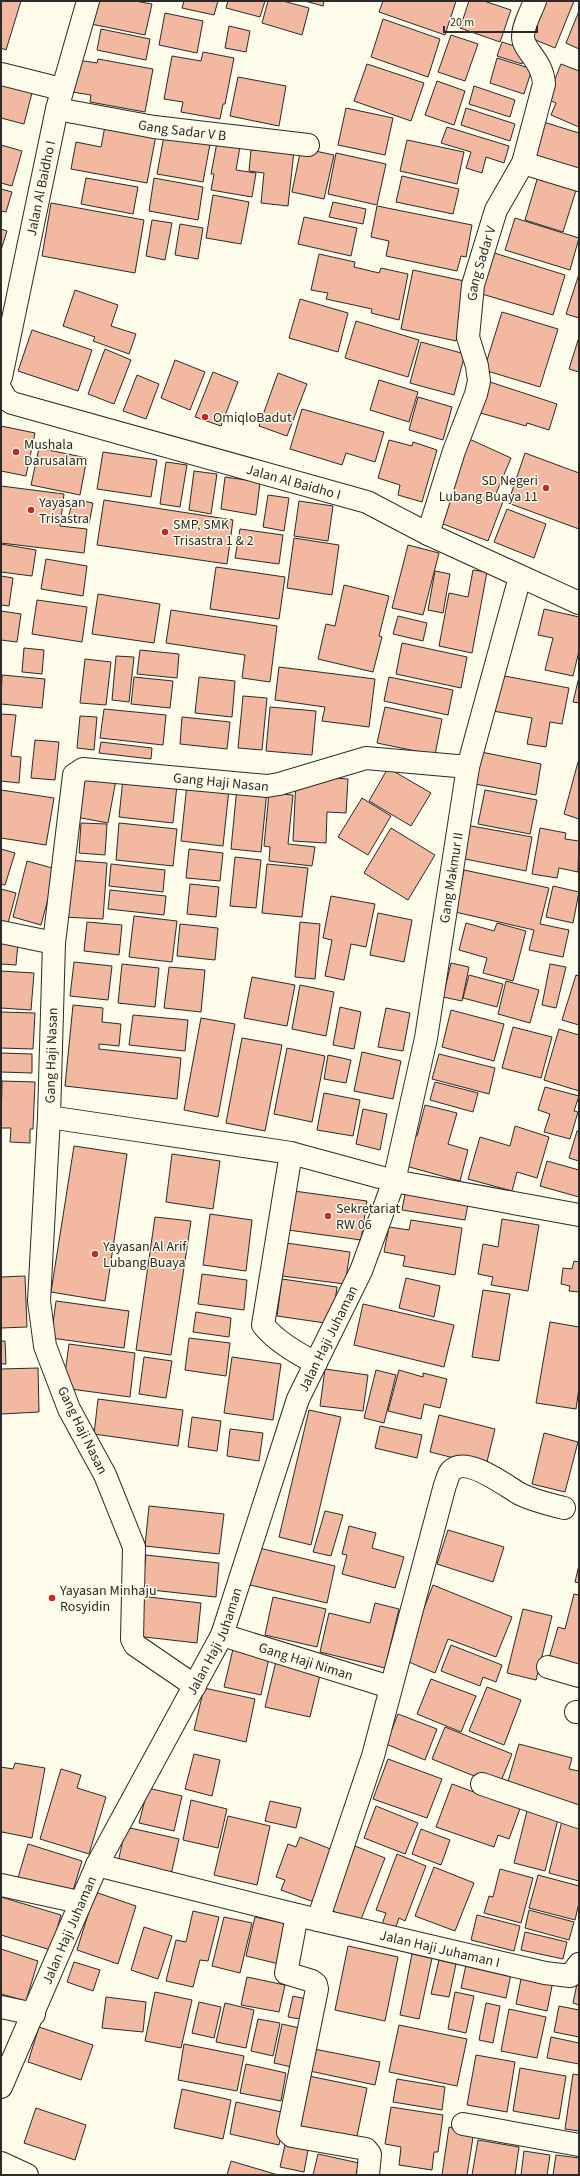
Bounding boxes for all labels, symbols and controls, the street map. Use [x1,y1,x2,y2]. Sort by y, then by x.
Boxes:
scale bar [444,8,537,34]
text: 20 m [450,14,474,31]
street label: Gang Sadar V B [136,115,227,146]
street label: Jalan Al Baidho I [22,139,61,238]
street label: Gang Sadar V [463,223,502,302]
place label: OmiqloBadut [213,408,292,428]
marker: OmiqloBadut [200,412,210,422]
place label: Mushala Darusalam [24,435,87,471]
marker: Mushala Darusalam [11,447,21,457]
street label: Jalan Al Baidho I [244,460,343,505]
place label: SD Negeri Lubang Buaya 11 [439,471,538,507]
marker: SD Negeri Lubang Buaya 11 [541,483,551,493]
place label: Yayasan Trisastra [38,493,89,529]
marker: Yayasan Trisastra [26,505,36,515]
place label: SMP, SMK Trisastra 1 & 2 [173,515,254,551]
marker: SMP, SMK Trisastra 1 & 2 [160,527,170,537]
street label: Gang Haji Nasan [172,768,270,797]
street label: Gang Makmur II [435,831,469,925]
street label: Gang Haji Nasan [40,1007,63,1104]
place label: Sekretariat RW 06 [336,1199,401,1235]
marker: Sekretariat RW 06 [323,1211,333,1221]
place label: Yayasan Al Arif Lubang Buaya [102,1237,187,1273]
marker: Yayasan Al Arif Lubang Buaya [90,1249,100,1259]
street label: Jalan Haji Juhaman [294,1282,363,1396]
street label: Gang Haji Nasan [52,1383,112,1478]
place label: Yayasan Minhaju Rosyidin [59,1581,157,1617]
street label: Jalan Haji Juhaman [182,1585,248,1699]
marker: Yayasan Minhaju Rosyidin [47,1593,57,1603]
street label: Gang Haji Niman [256,1638,356,1686]
street label: Jalan Haji Juhaman [38,1873,102,1988]
street label: Jalan Haji Juhaman I [378,1926,502,1973]

